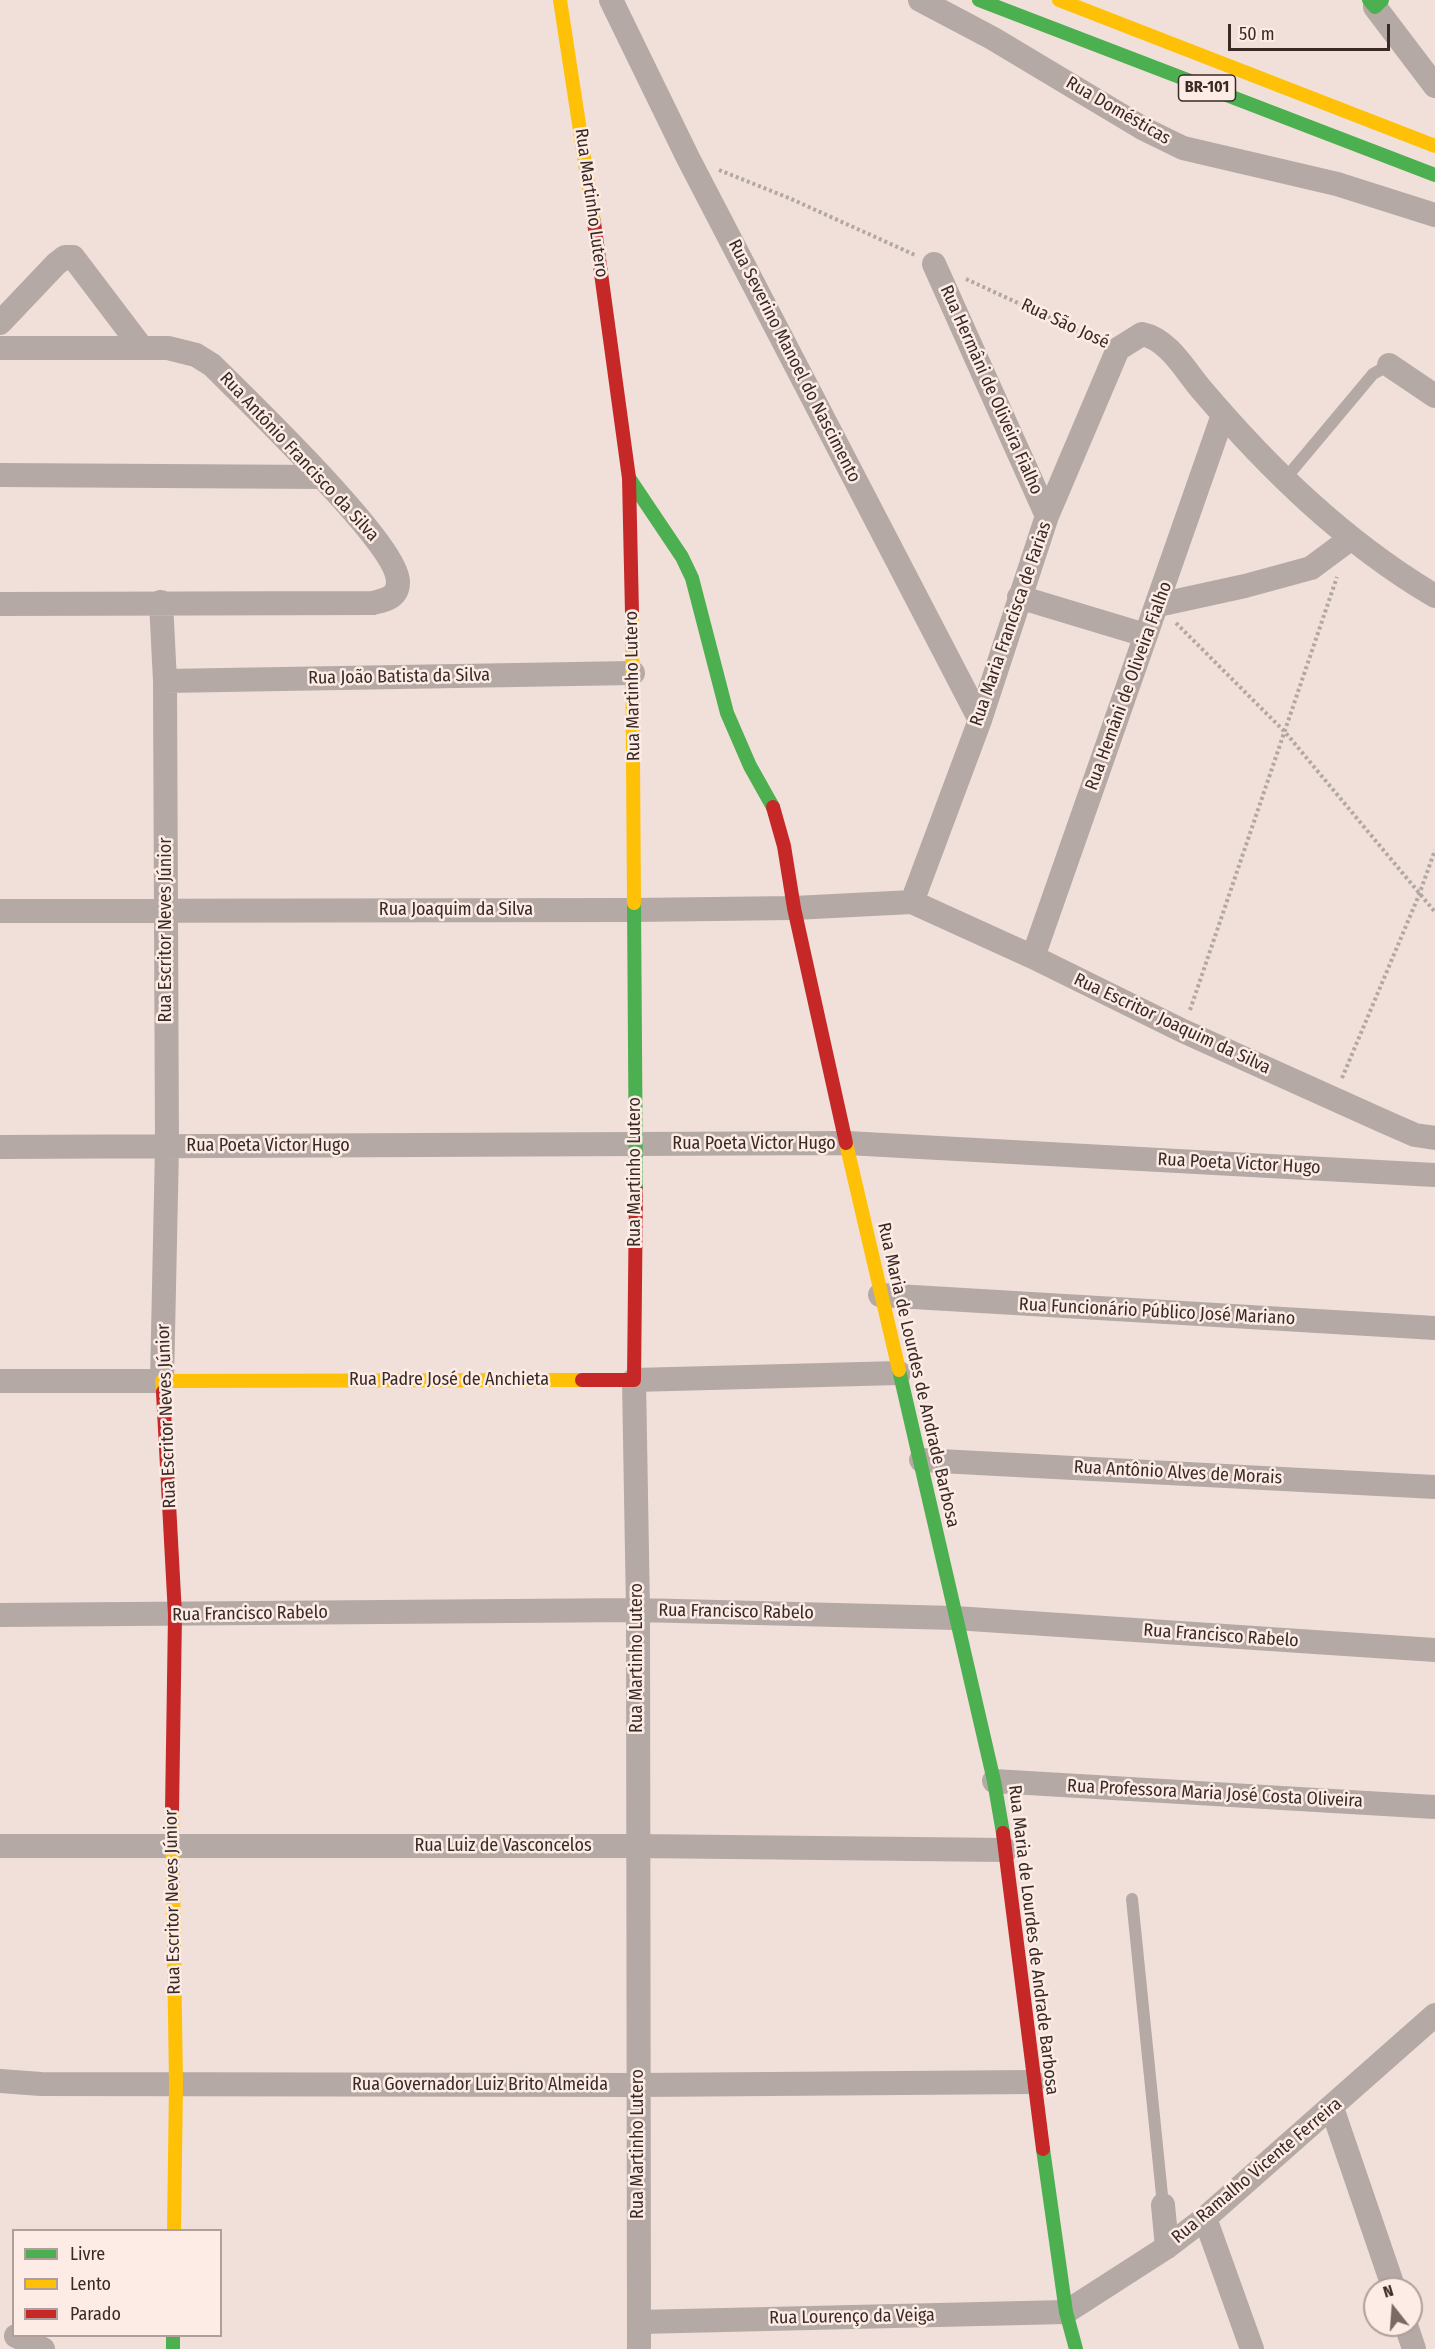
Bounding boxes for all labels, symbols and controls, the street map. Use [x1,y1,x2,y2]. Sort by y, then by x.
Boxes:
scale bar [1231,12,1393,50]
text: 50 m [1239,23,1275,45]
street label: Rua Domésticas [1062,72,1174,150]
road number: BR-101 [1178,75,1236,101]
street label: Rua Martinho Lutero [570,127,612,279]
street label: Rua Severino Manoel do Nascimento [723,236,865,486]
street label: Rua Hermâni de Oliveira Fialho [935,282,1047,498]
street label: Rua São José [1018,294,1112,354]
street label: Rua Antônio Francisco da Silva [215,368,383,546]
street label: Rua Maria Francisca de Farias [966,519,1056,729]
street label: Rua Hemâni de Oliveira Fialho [1081,579,1177,793]
street label: Rua Martinho Lutero [621,611,645,761]
street label: Rua João Batista da Silva [308,665,490,689]
street label: Rua Escritor Neves Júnior [155,837,177,1023]
street label: Rua Joaquim da Silva [379,899,533,921]
street label: Rua Escritor Joaquim da Silva [1070,969,1274,1079]
street label: Rua Martinho Lutero [624,1097,646,1247]
street label: Rua Poeta Victor Hugo [672,1133,836,1155]
street label: Rua Poeta Victor Hugo [186,1135,350,1157]
street label: Rua Poeta Victor Hugo [1157,1149,1321,1179]
street label: Rua Maria de Lourdes de Andrade Barbosa [872,1220,964,1530]
street label: Rua Funcionário Público José Mariano [1018,1294,1296,1330]
street label: Rua Escritor Neves Júnior [153,1323,181,1509]
street label: Rua Padre José de Anchieta [349,1369,549,1391]
street label: Rua Antônio Alves de Morais [1073,1457,1283,1489]
street label: Rua Martinho Lutero [626,1583,648,1733]
street label: Rua Francisco Rabelo [658,1600,814,1624]
street label: Rua Francisco Rabelo [172,1602,328,1626]
street label: Rua Francisco Rabelo [1143,1620,1299,1652]
street label: Rua Professora Maria José Costa Oliveira [1067,1775,1363,1813]
street label: Rua Maria de Lourdes de Andrade Barbosa [1003,1784,1063,2096]
street label: Rua Escritor Neves Júnior [161,1809,185,1995]
street label: Rua Luiz de Vasconcelos [414,1835,592,1857]
street label: Rua Martinho Lutero [627,2069,649,2219]
street label: Rua Governador Luiz Brito Almeida [352,2074,608,2096]
street label: Rua Ramalho Vicente Ferreira [1168,2093,1346,2249]
legend [12,2229,222,2337]
text: Livre [70,2243,105,2265]
text: Lento [70,2273,111,2295]
north arrow [1363,2277,1423,2337]
text: N [1381,2281,1396,2302]
text: Parado [70,2303,121,2325]
street label: Rua Lourenço da Veiga [769,2305,935,2329]

